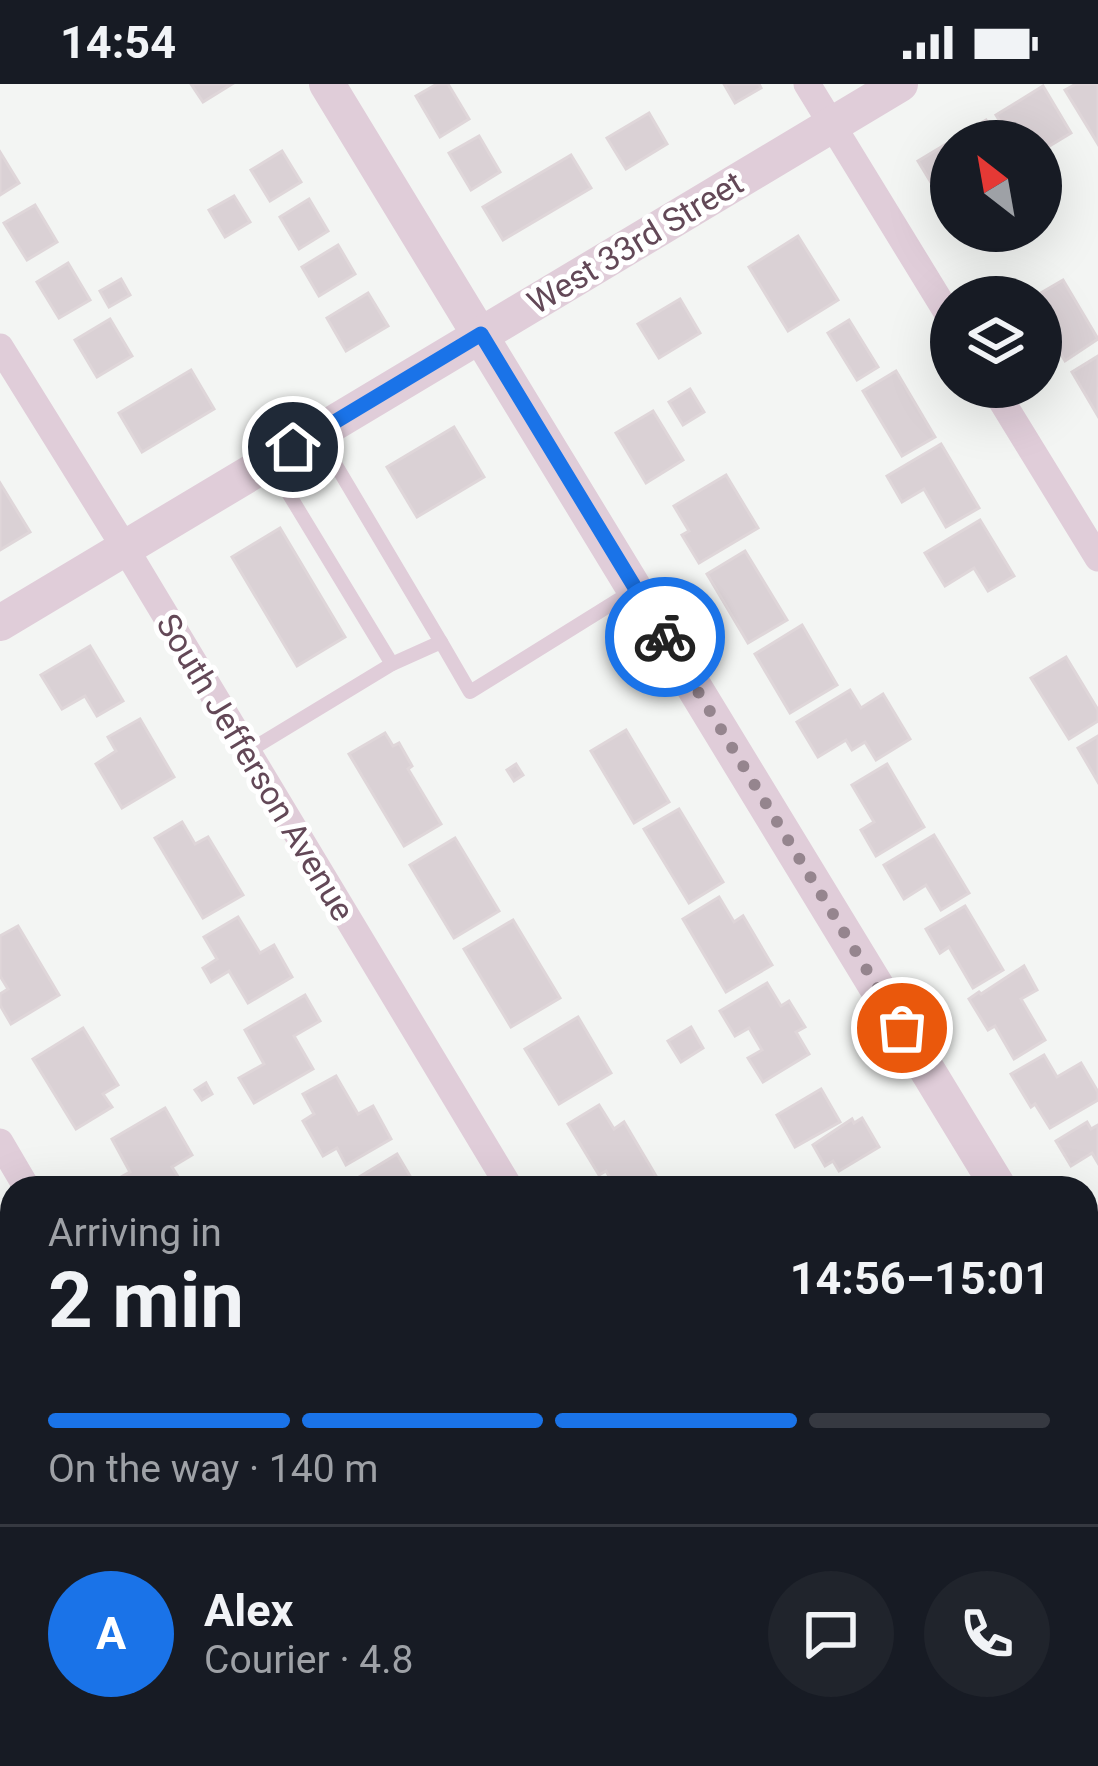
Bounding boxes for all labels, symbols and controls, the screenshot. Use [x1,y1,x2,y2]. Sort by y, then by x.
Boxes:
text: 14:54 [60,16,176,69]
north arrow [930,120,1062,252]
map controls [930,120,1062,408]
street label: West 33rd Street [521,163,750,322]
button: layers [930,276,1062,408]
pin [242,396,344,498]
icon: home [260,414,326,480]
courier [605,577,725,697]
icon: bike [632,604,698,670]
street label: South Jefferson Avenue [148,607,363,928]
pin [851,977,953,1079]
icon: bag [869,995,935,1061]
text: Arriving in [48,1210,222,1256]
text: 14:56–15:01 [790,1252,1050,1305]
text: 2 min [48,1255,244,1346]
text: On the way · 140 m [48,1446,379,1492]
button: chat [768,1571,894,1697]
button: phone [924,1571,1050,1697]
text: Alex [204,1584,293,1637]
text: A [96,1607,126,1660]
text: Courier · 4.8 [204,1637,413,1683]

